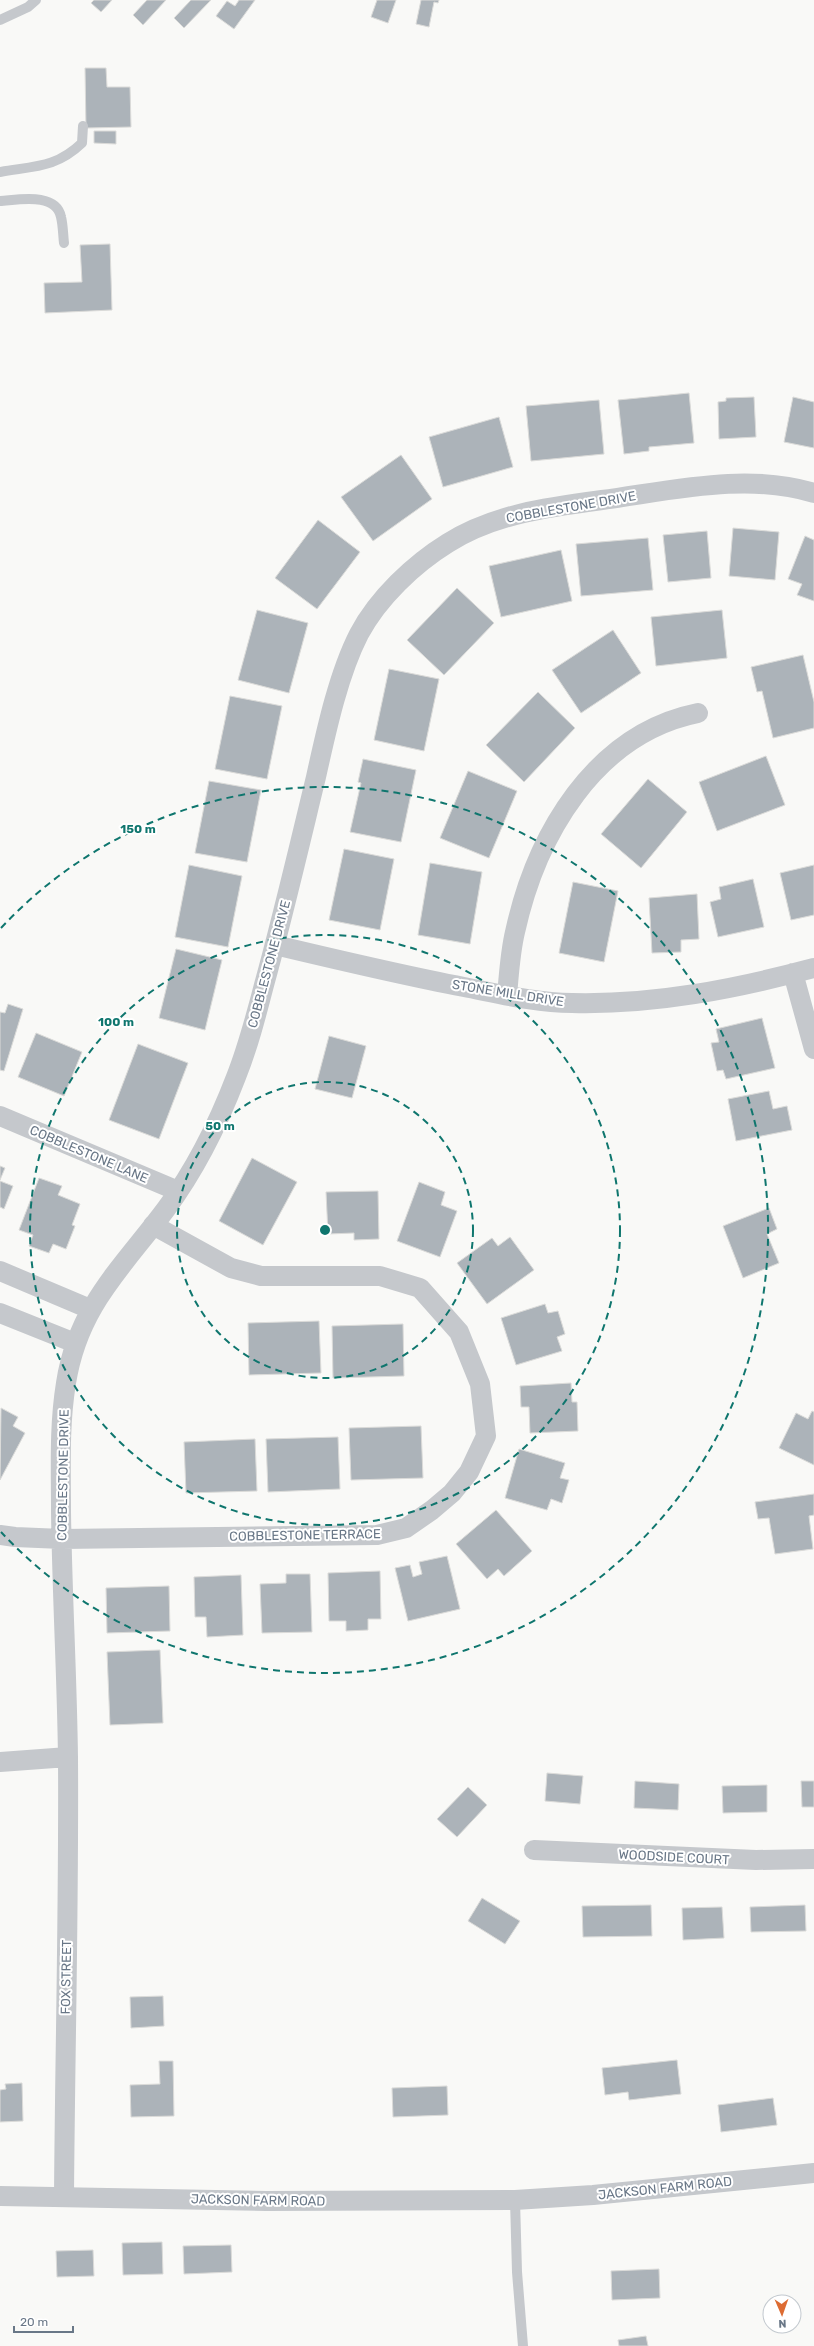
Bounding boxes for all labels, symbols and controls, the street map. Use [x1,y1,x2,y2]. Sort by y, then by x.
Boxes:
street label: COBBLESTONE DRIVE [505,488,637,526]
text: 150 m [120,822,156,836]
street label: COBBLESTONE DRIVE [245,898,293,1030]
street label: STONE MILL DRIVE [451,977,565,1009]
text: 100 m [98,1015,134,1029]
text: 50 m [205,1119,235,1133]
street label: COBBLESTONE LANE [28,1122,151,1186]
centre of rings [318,1223,332,1237]
street label: COBBLESTONE DRIVE [54,1409,72,1541]
street label: COBBLESTONE TERRACE [229,1526,381,1544]
street label: WOODSIDE COURT [618,1847,730,1867]
street label: FOX STREET [58,1939,74,2015]
street label: JACKSON FARM ROAD [597,2174,733,2202]
street label: JACKSON FARM ROAD [191,2191,325,2209]
north arrow [762,2294,802,2334]
scale bar [14,2308,73,2334]
text: 20 m [20,2315,48,2329]
text: N [778,2317,787,2330]

